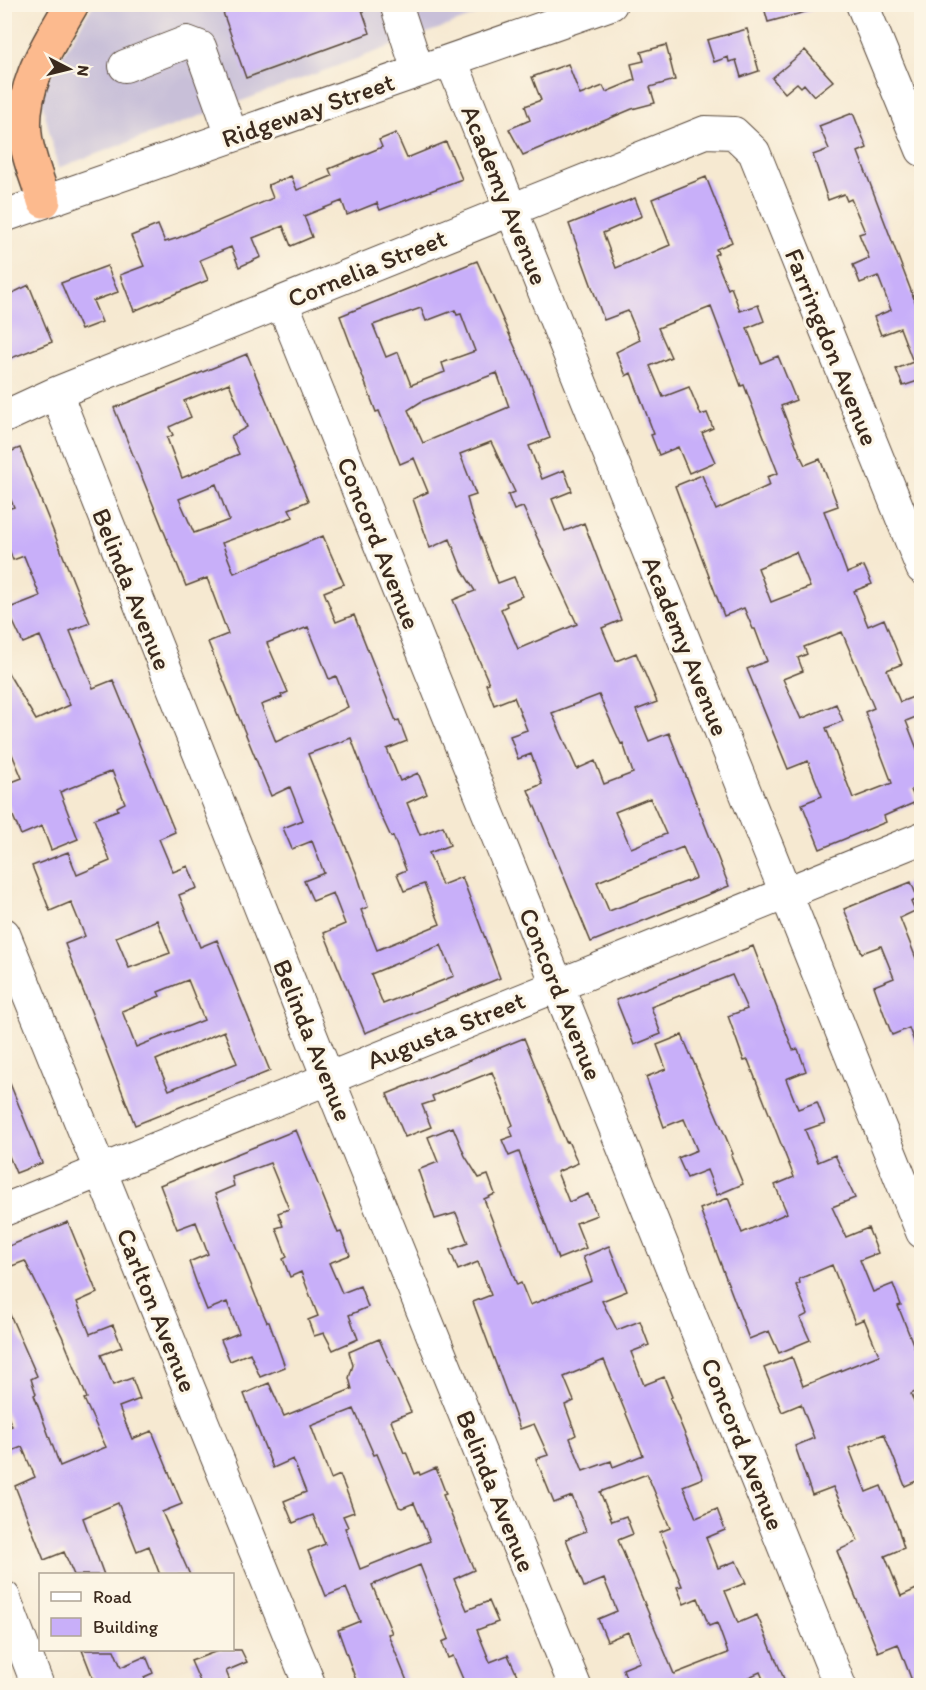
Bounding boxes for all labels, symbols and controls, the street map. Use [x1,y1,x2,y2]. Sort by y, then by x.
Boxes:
north arrow [39,39,99,99]
text: N [73,64,93,77]
street label: Ridgeway Street [217,65,399,155]
street label: Academy Avenue [454,100,556,290]
street label: Cornelia Street [283,221,451,314]
street label: Farringdon Avenue [778,244,886,450]
street label: Concord Avenue [330,452,428,634]
street label: Belinda Avenue [85,503,179,675]
street label: Academy Avenue [635,551,737,741]
street label: Concord Avenue [512,903,610,1085]
street label: Belinda Avenue [266,954,360,1126]
street label: Augusta Street [362,984,530,1076]
street label: Carlton Avenue [110,1223,204,1397]
street label: Concord Avenue [694,1353,792,1535]
street label: Belinda Avenue [449,1405,543,1577]
legend [39,1573,234,1651]
text: Road [93,1586,132,1608]
text: Building [93,1616,159,1638]

